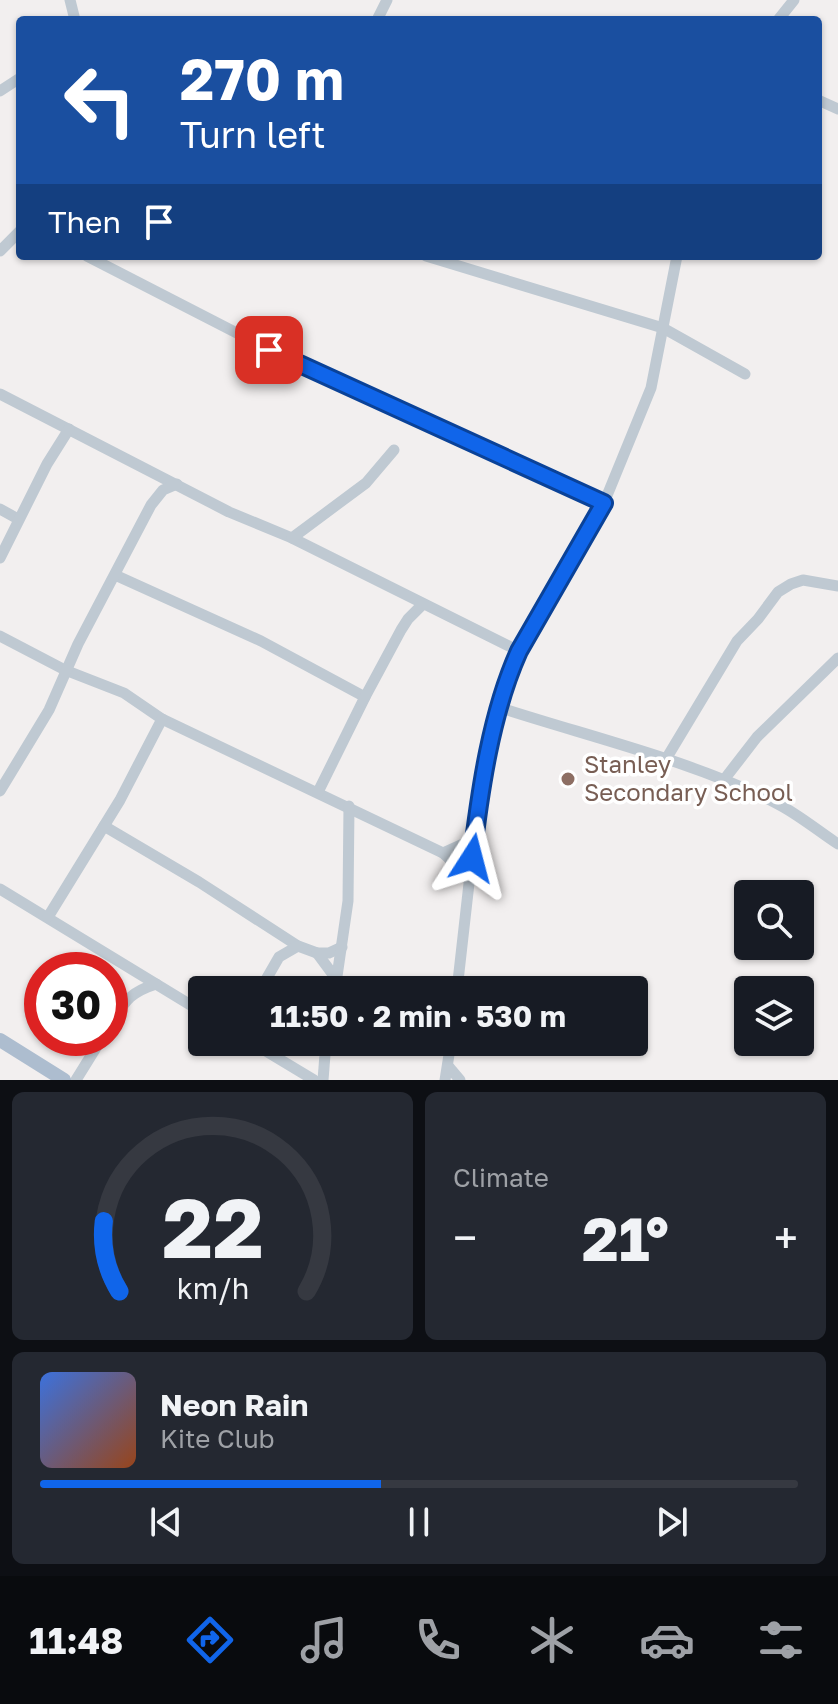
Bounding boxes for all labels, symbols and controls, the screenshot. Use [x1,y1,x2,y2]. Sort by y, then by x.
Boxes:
text: 270 m [180,45,344,112]
icon: left [48,48,152,152]
text: Turn left [180,113,326,156]
icon: arrive [137,200,181,244]
text: Then [48,204,121,240]
pin [235,316,303,384]
icon: arrive [247,328,291,372]
place label: Stanley Secondary School [584,749,793,806]
marker: Stanley Secondary School [559,770,577,788]
position arrow [430,816,514,900]
map controls [734,880,814,1056]
button: search [734,880,814,960]
speed limit sign: 30 [24,952,128,1056]
button: layers [734,976,814,1056]
text: 11:50 · 2 min · 530 m [270,998,566,1034]
text: Climate [453,1162,549,1193]
text: 22 [162,1176,263,1276]
text: 21° [582,1202,669,1274]
text: − [453,1211,477,1264]
text: + [774,1211,798,1264]
text: km/h [176,1271,249,1305]
text: Neon Rain [160,1387,308,1423]
text: Kite Club [160,1423,275,1454]
icon: previous [144,1500,188,1544]
icon: pause [397,1500,441,1544]
icon: next [650,1500,694,1544]
icon: directions [182,1612,238,1668]
icon: music [296,1612,352,1668]
icon: phone [410,1612,466,1668]
icon: climate [524,1612,580,1668]
icon: car [639,1612,695,1668]
icon: filters [753,1612,809,1668]
text: 11:48 [29,1619,123,1662]

